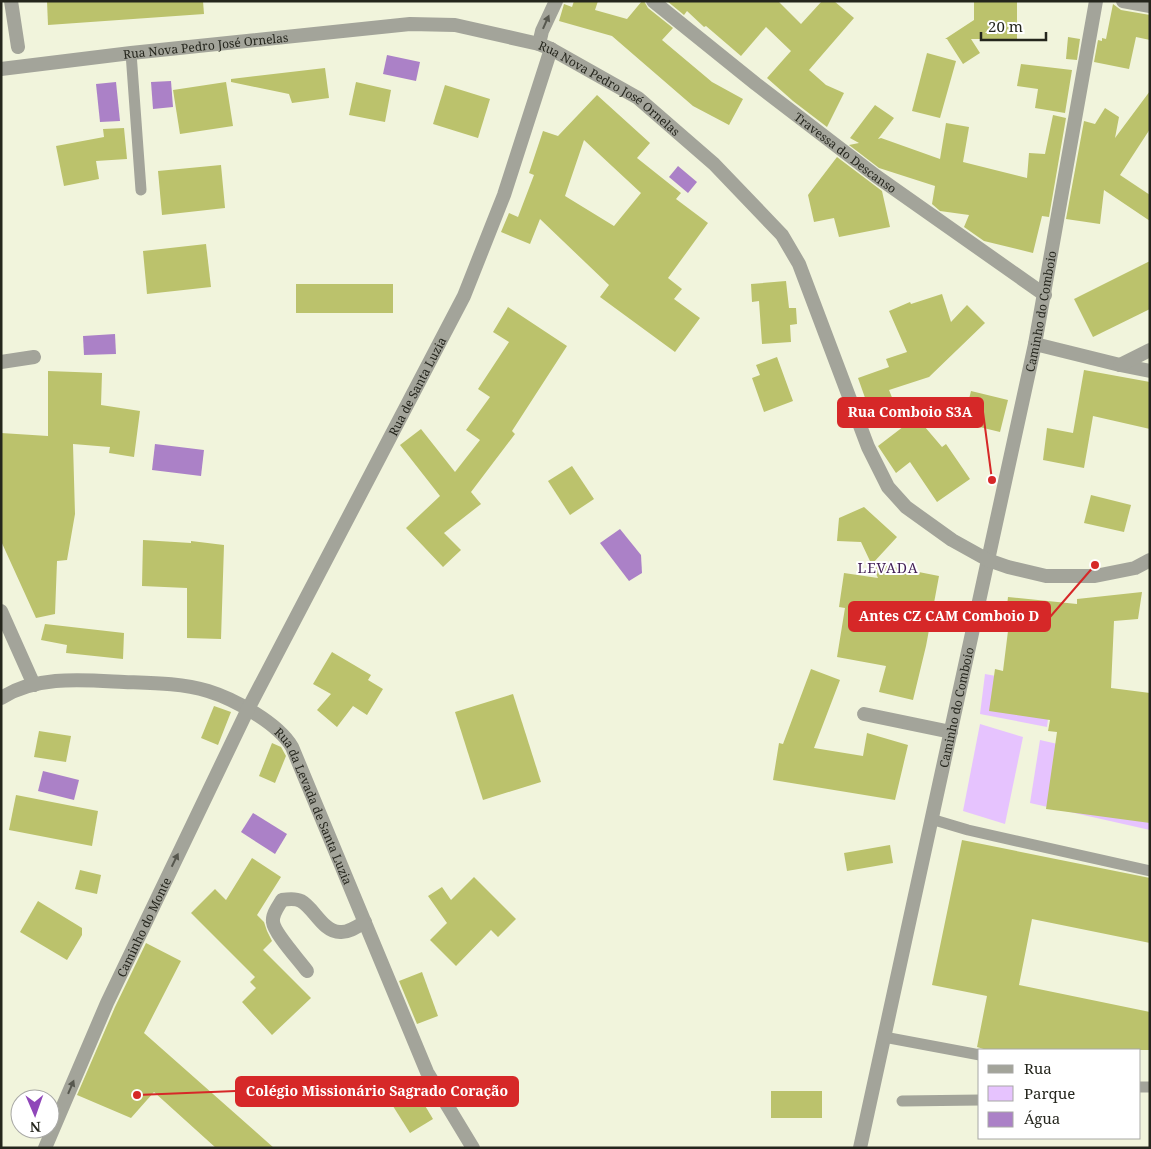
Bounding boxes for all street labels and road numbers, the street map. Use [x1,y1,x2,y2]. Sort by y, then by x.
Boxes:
street label: Rua Nova Pedro José Ornelas [122,28,289,62]
street label: Rua Nova Pedro José Ornelas [536,36,684,140]
street label: Travessa do Descanso [791,108,900,197]
street label: Caminho do Comboio [1021,249,1060,373]
street label: Rua de Santa Luzia [384,334,450,439]
street label: Caminho do Comboio [935,645,977,769]
street label: Rua da Levada de Santa Luzia [271,723,357,887]
street label: Caminho do Monte [112,874,175,980]

